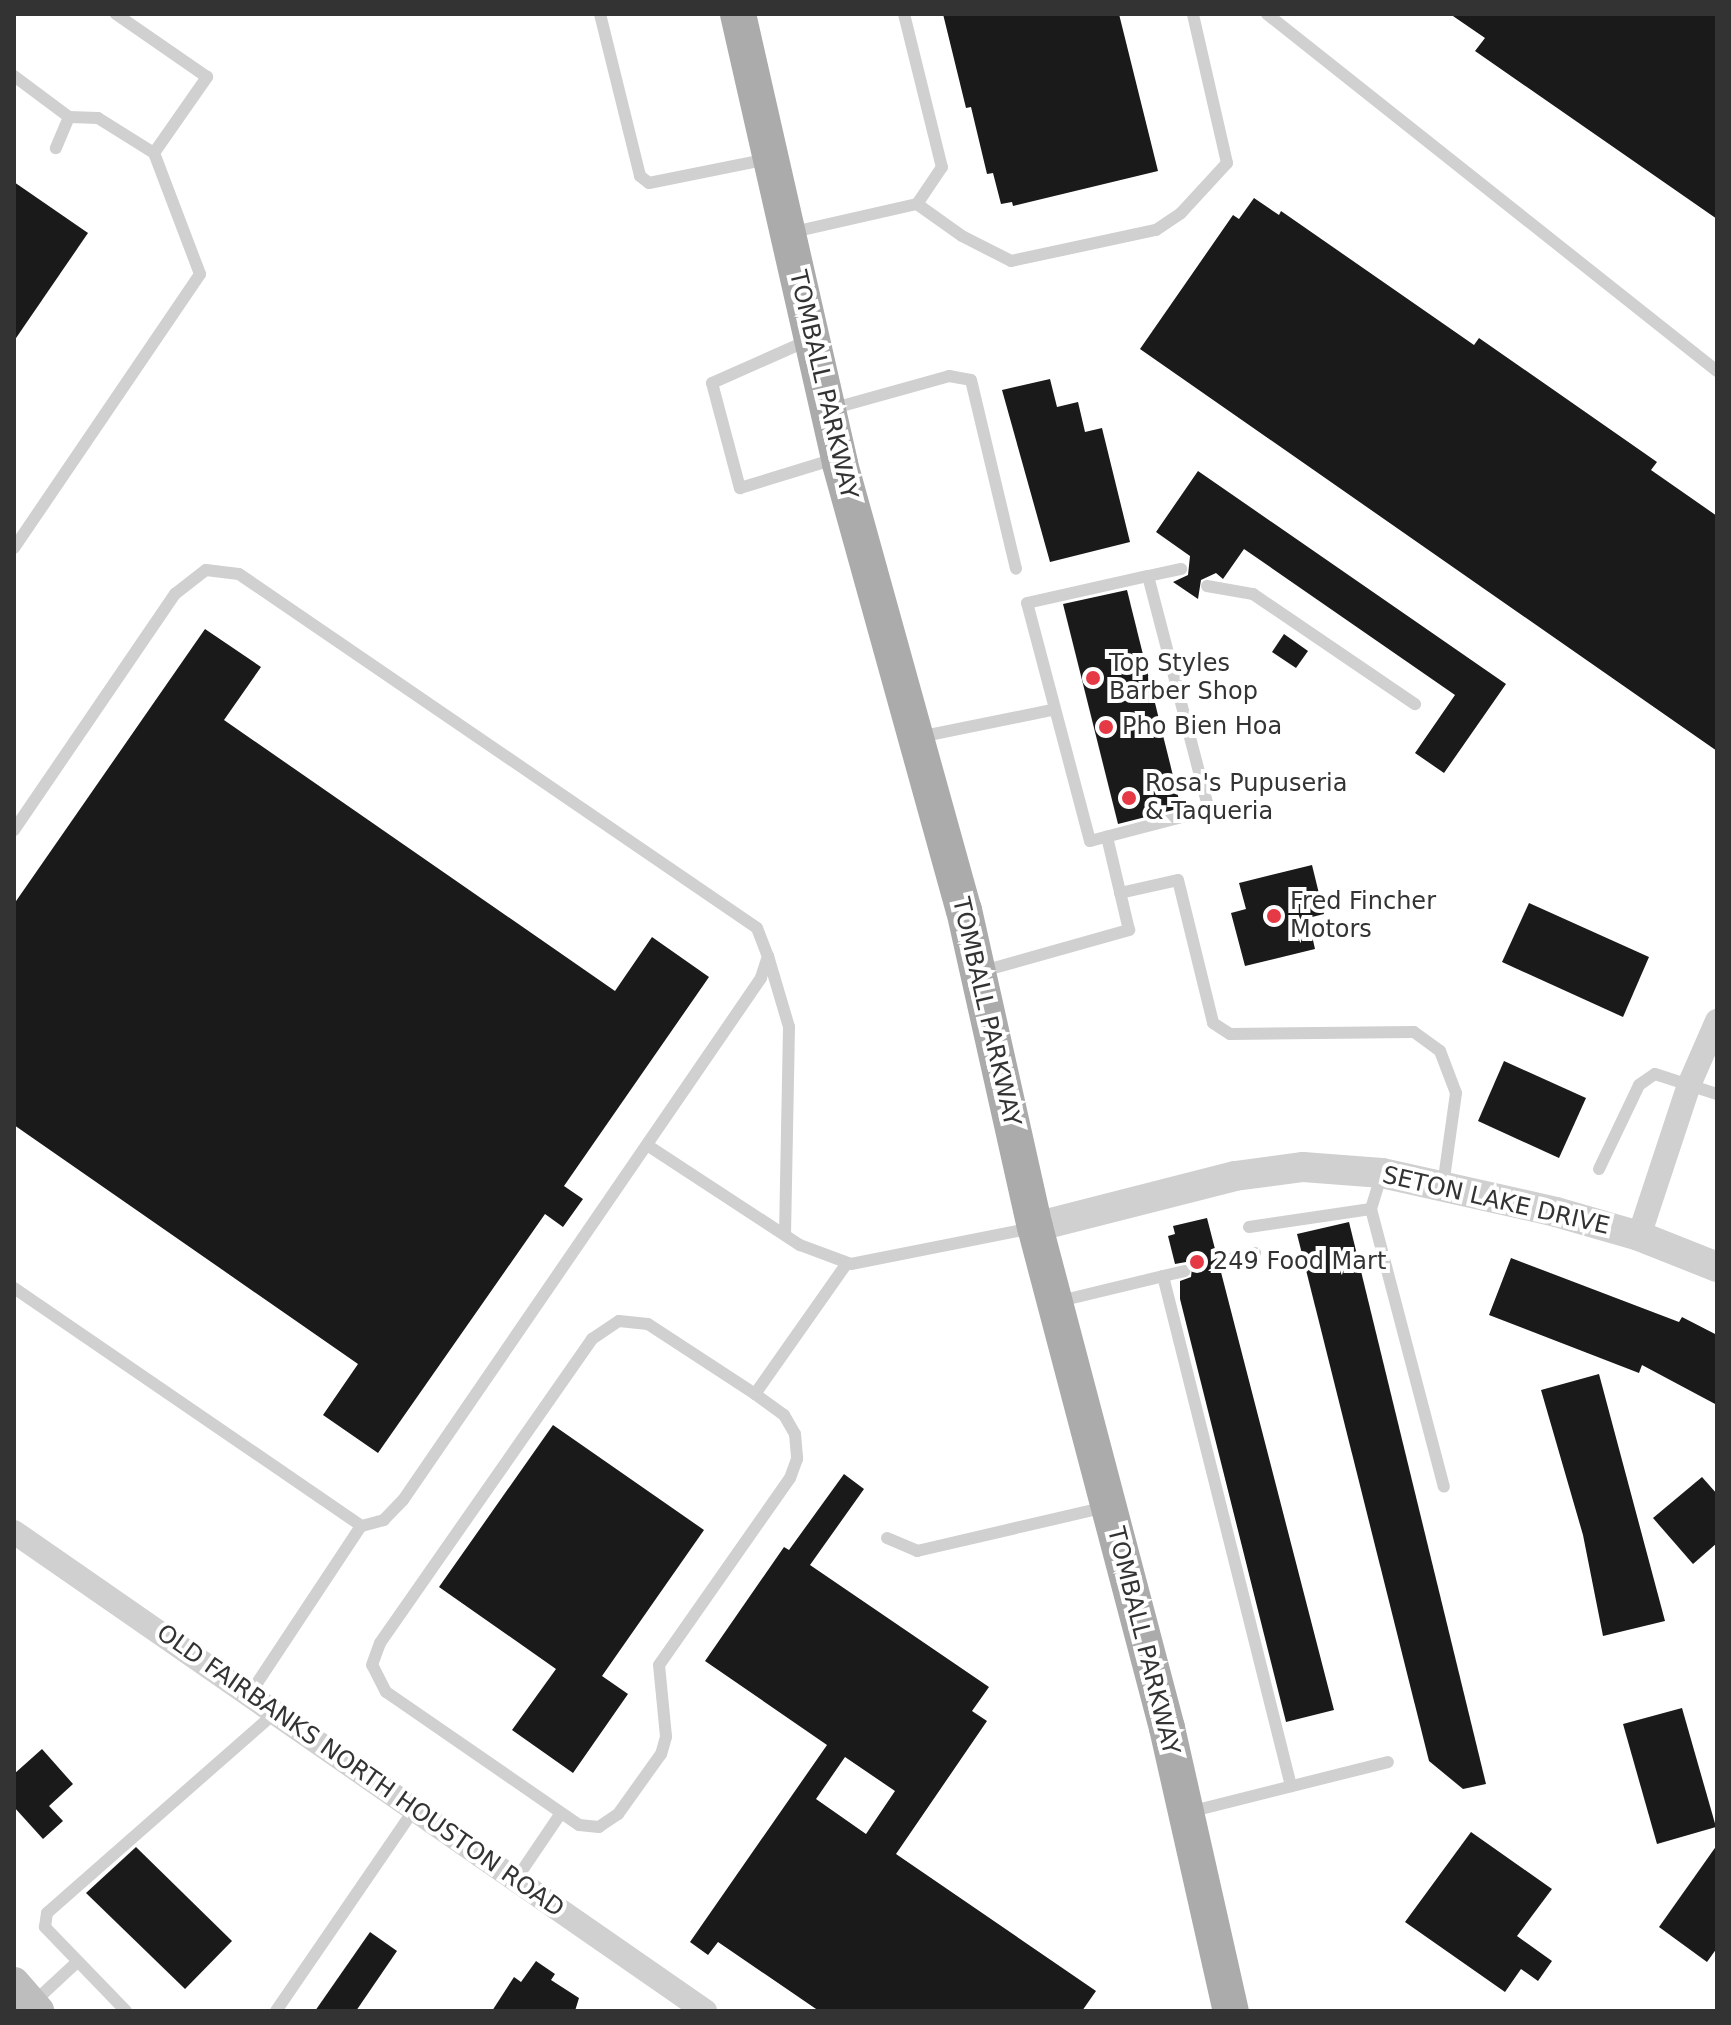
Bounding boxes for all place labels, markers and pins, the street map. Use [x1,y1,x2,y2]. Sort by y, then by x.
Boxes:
place label: Top Styles Barber Shop [1109,650,1258,706]
marker: Top Styles Barber Shop [1084,669,1102,687]
place label: Pho Bien Hoa [1122,713,1282,741]
marker: Pho Bien Hoa [1097,718,1115,736]
place label: Rosa's Pupuseria & Taqueria [1145,770,1347,826]
marker: Rosa's Pupuseria & Taqueria [1120,789,1138,807]
place label: Fred Fincher Motors [1290,888,1436,944]
marker: Fred Fincher Motors [1265,907,1283,925]
place label: 249 Food Mart [1213,1248,1386,1276]
marker: 249 Food Mart [1188,1253,1206,1271]

